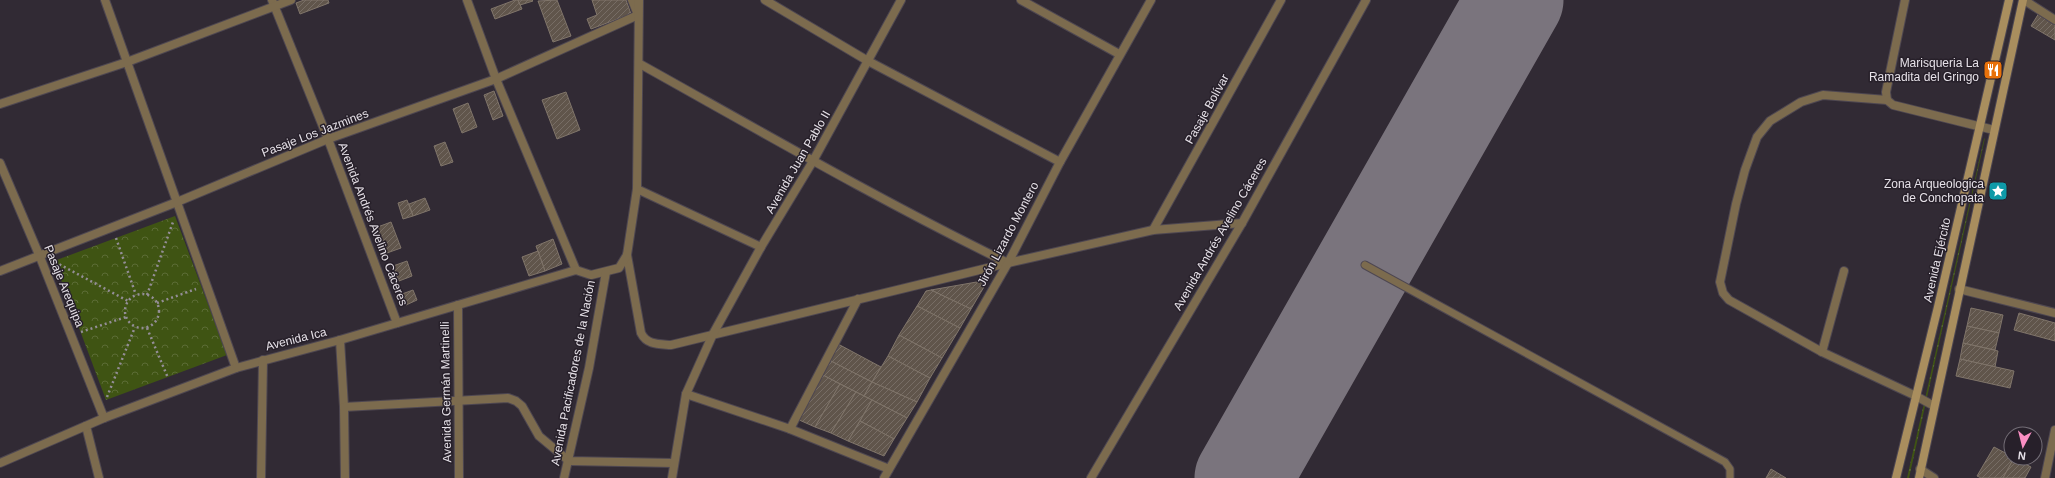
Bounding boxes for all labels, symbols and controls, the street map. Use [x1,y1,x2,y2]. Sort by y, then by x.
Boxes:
place label: Marisqueria La Ramadita del Gringo [1869,56,1979,84]
restaurant icon: Marisqueria La Ramadita del Gringo [1982,59,2004,81]
street label: Pasaje Bolívar [1182,72,1232,146]
street label: Pasaje Los Jazmines [260,106,370,160]
street label: Avenida Juan Pablo II [763,108,833,216]
street label: Avenida Andrés Avelino Cáceres [335,140,411,308]
street label: Avenida Andrés Avelino Cáceres [1171,155,1269,313]
place label: Zona Arqueologica de Conchopata [1884,177,1984,205]
street label: Jirón Lizardo Montero [975,179,1042,289]
place icon: Zona Arqueologica de Conchopata [1987,180,2009,202]
street label: Avenida Ejército [1920,216,1954,304]
street label: Pasaje Arequipa [41,243,87,329]
street label: Avenida Pacificadores de la Nación [548,279,598,467]
street label: Avenida Germán Martinelli [438,321,454,463]
street label: Avenida Ica [264,325,328,353]
north arrow [2003,426,2043,466]
text: N [2017,449,2026,462]

